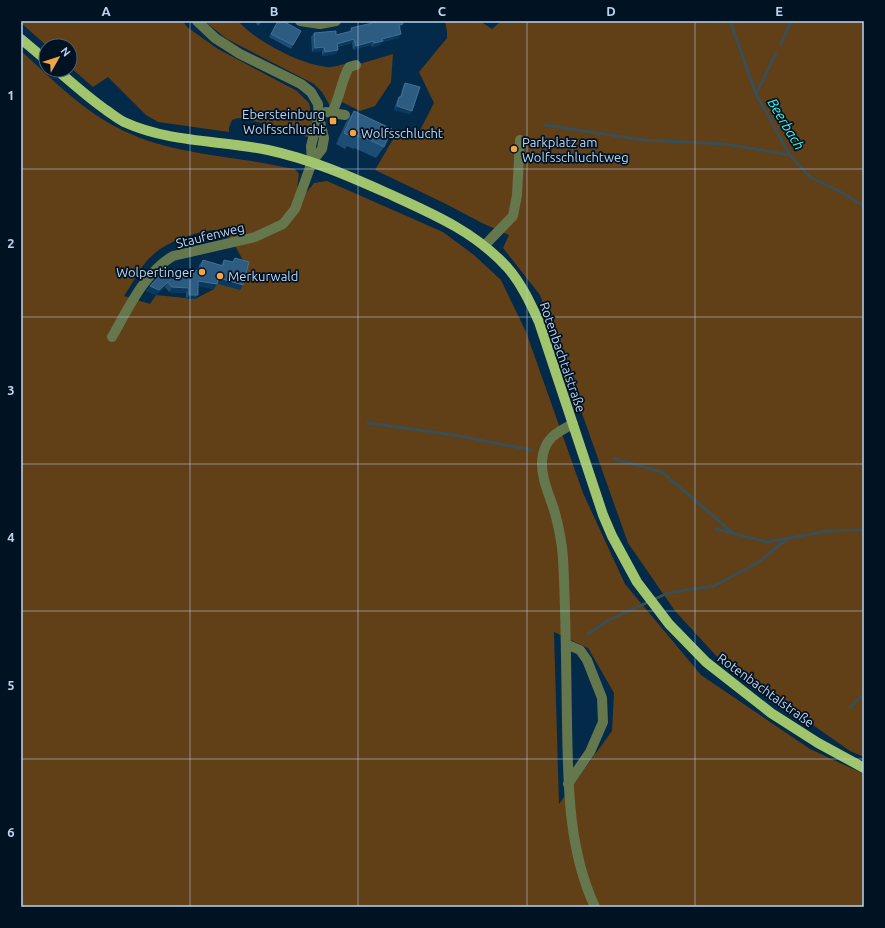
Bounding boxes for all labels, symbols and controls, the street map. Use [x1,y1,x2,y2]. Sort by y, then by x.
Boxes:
text: A [101,4,111,18]
text: B [270,4,279,18]
text: C [438,4,447,18]
text: D [606,4,616,18]
text: E [775,4,783,18]
north arrow [38,38,78,78]
text: N [59,45,73,59]
text: 1 [7,88,15,102]
water label: Beerbach [764,95,808,153]
place label: Ebersteinburg Wolfsschlucht [242,107,325,136]
marker: Ebersteinburg Wolfsschlucht [328,116,338,126]
place label: Wolfsschlucht [361,126,443,140]
marker: Wolfsschlucht [348,128,358,138]
place label: Parkplatz am Wolfsschluchtweg [522,135,629,164]
marker: Parkplatz am Wolfsschluchtweg [509,144,519,154]
street label: Staufenweg [174,220,246,250]
text: 2 [7,236,15,250]
place label: Wolpertinger [116,265,194,279]
marker: Wolpertinger [197,267,207,277]
place label: Merkurwald [228,269,298,283]
marker: Merkurwald [215,271,225,281]
street label: Rotenbachtalstraße [538,300,588,414]
text: 3 [7,383,15,397]
text: 4 [7,530,15,544]
street label: Rotenbachtalstraße [715,650,817,730]
text: 5 [7,678,15,692]
text: 6 [7,825,15,839]

